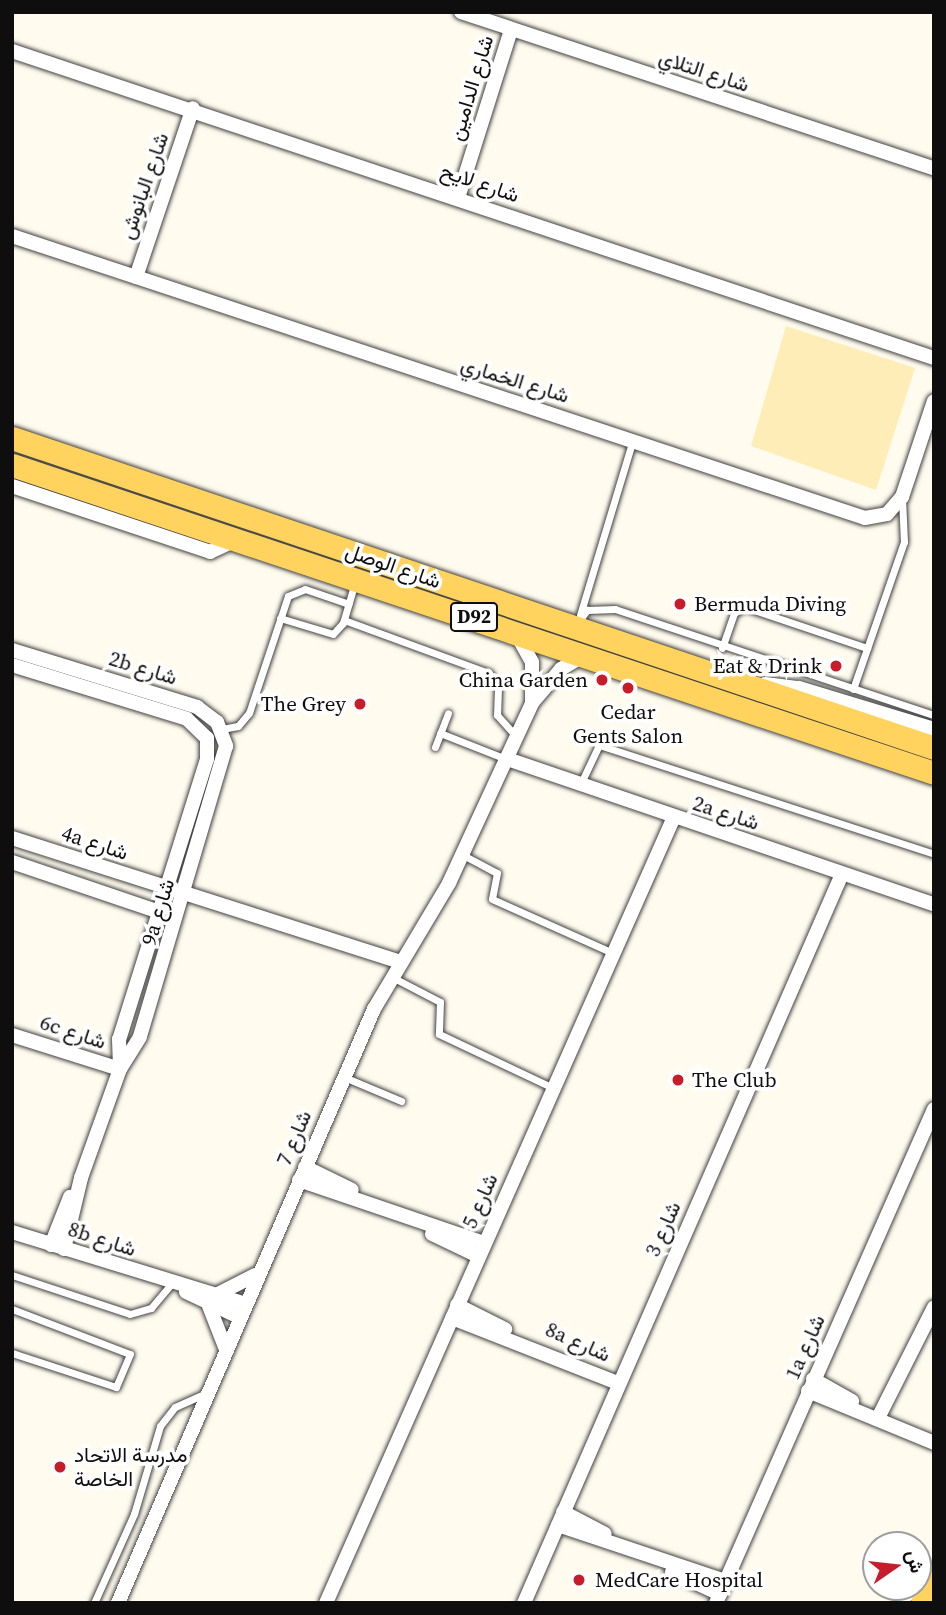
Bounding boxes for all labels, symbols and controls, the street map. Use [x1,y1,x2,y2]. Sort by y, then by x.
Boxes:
street label: شارع الدامين [443,32,499,144]
street label: شارع التلاي [656,45,752,97]
street label: شارع البانوش [114,129,174,243]
street label: شارع لايح [438,158,522,208]
street label: شارع الخماري [458,352,572,408]
street label: شارع الوصل [342,538,444,594]
place label: Bermuda Diving [694,591,846,617]
marker: Bermuda Diving [672,596,688,612]
road number: D92 [449,602,498,632]
street label: 2b شارع [106,646,180,690]
place label: Eat & Drink [713,653,822,679]
marker: Eat & Drink [828,658,844,674]
place label: China Garden [459,667,588,693]
marker: China Garden [594,672,610,688]
marker: Cedar Gents Salon [620,680,636,696]
place label: The Grey [261,691,346,717]
marker: The Grey [352,696,368,712]
place label: Cedar Gents Salon [573,699,683,749]
street label: 2a شارع [690,790,762,836]
street label: 4a شارع [59,820,131,866]
street label: 9a شارع [136,876,180,948]
street label: 6c شارع [37,1010,109,1054]
place label: The Club [692,1067,777,1093]
marker: The Club [670,1072,686,1088]
street label: شارع 7 [271,1107,317,1169]
street label: شارع 5 [457,1170,503,1232]
street label: شارع 3 [640,1198,686,1260]
street label: 8b شارع [65,1216,139,1262]
street label: 1a شارع [780,1311,830,1383]
street label: 8a شارع [542,1317,614,1367]
place label: مدرسة الاتحاد الخاصة [74,1442,187,1492]
marker: مدرسة الاتحاد الخاصة [52,1459,68,1475]
north arrow [862,1531,932,1601]
text: ش [900,1547,931,1576]
place label: MedCare Hospital [595,1567,763,1593]
marker: MedCare Hospital [569,1570,589,1590]

